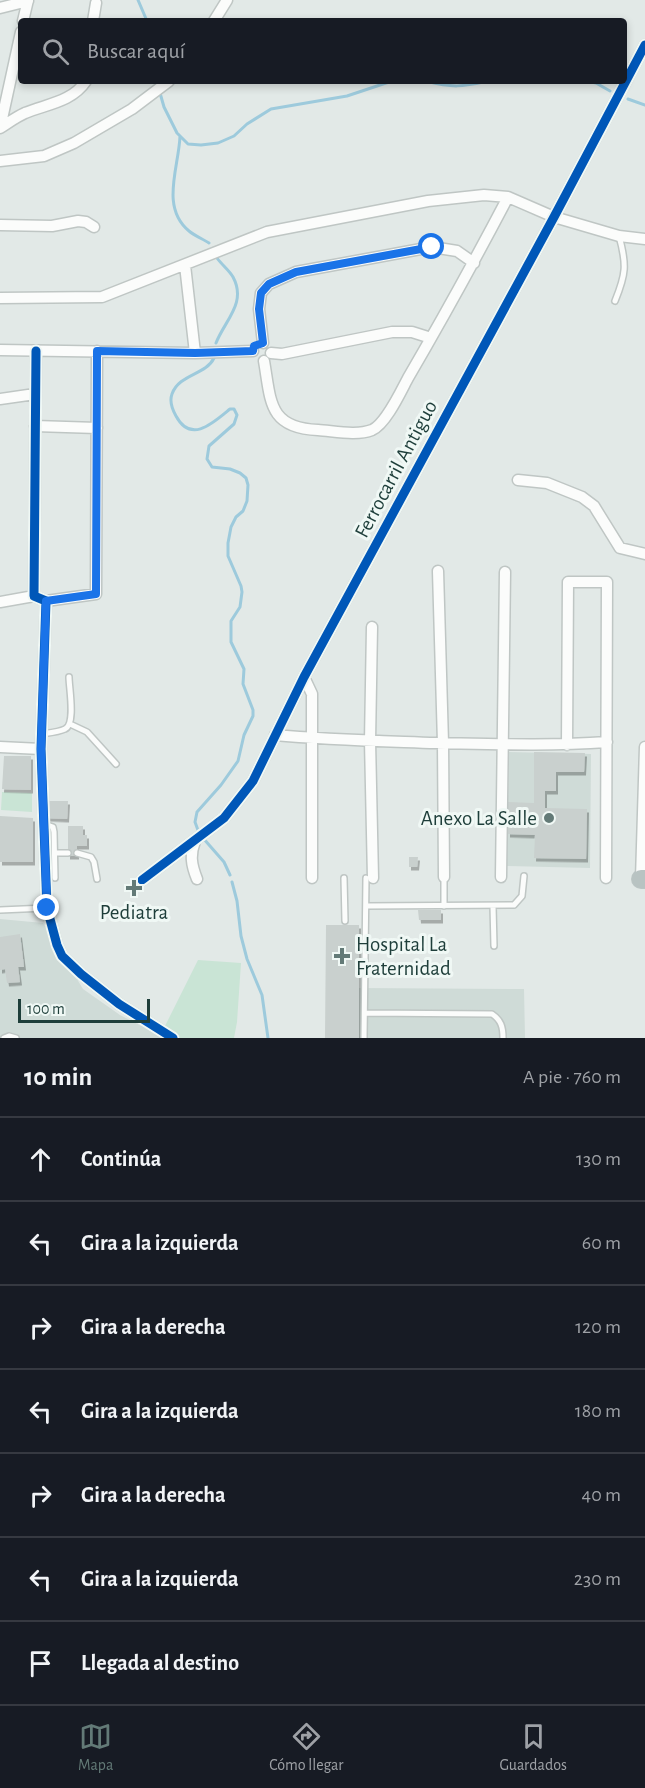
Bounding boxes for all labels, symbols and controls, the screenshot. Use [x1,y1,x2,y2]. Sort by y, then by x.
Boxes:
search box [18,18,627,84]
icon: search [39,35,72,68]
text: Buscar aquí [87,40,185,62]
route start [418,233,444,259]
street label: Ferrocarril Antiguo [351,397,441,541]
place label: Anexo La Salle [421,808,537,829]
marker: Anexo La Salle [542,811,556,825]
marker: Pediatra [125,879,143,897]
route end [33,894,59,920]
place label: Pediatra [100,902,168,923]
place label: Hospital La Fraternidad [356,934,451,979]
marker: Hospital La Fraternidad [333,947,351,965]
scale bar [18,996,150,1024]
text: 100 m [27,1001,65,1017]
text: 10 min [24,1064,92,1090]
text: A pie · 760 m [523,1067,621,1087]
icon: ahead [24,1143,57,1176]
text: Continúa [81,1148,161,1170]
text: 130 m [576,1149,621,1169]
icon: left [24,1227,57,1260]
text: Gira a la izquierda [81,1232,239,1254]
text: 60 m [582,1233,621,1253]
icon: right [24,1311,57,1344]
text: Gira a la derecha [81,1316,226,1338]
text: 120 m [575,1317,621,1337]
icon: left [24,1395,57,1428]
text: Gira a la izquierda [81,1400,239,1422]
text: 180 m [575,1401,621,1421]
icon: right [24,1479,57,1512]
text: Gira a la derecha [81,1484,226,1506]
text: 40 m [582,1485,621,1505]
icon: left [24,1563,57,1596]
text: Gira a la izquierda [81,1568,239,1590]
text: 230 m [574,1569,621,1589]
icon: arrive [24,1647,57,1680]
text: Llegada al destino [81,1652,239,1674]
tab: Mapa [78,1720,113,1775]
tab: Cómo llegar [269,1720,343,1775]
tab: Guardados [499,1720,567,1775]

